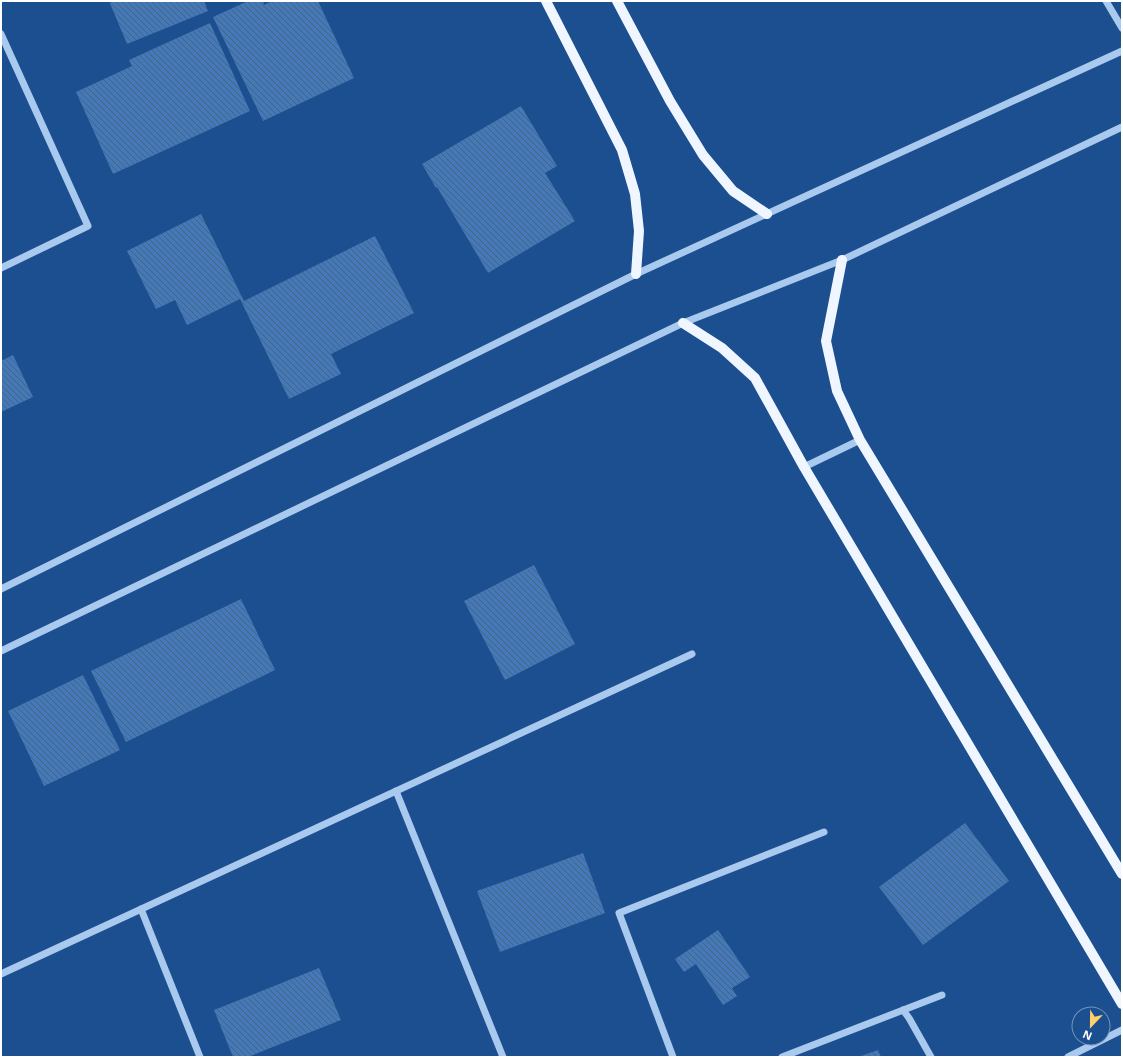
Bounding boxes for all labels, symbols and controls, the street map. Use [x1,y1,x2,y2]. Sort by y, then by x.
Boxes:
north arrow [1071,1006,1111,1046]
text: N [1080,1027,1094,1044]

